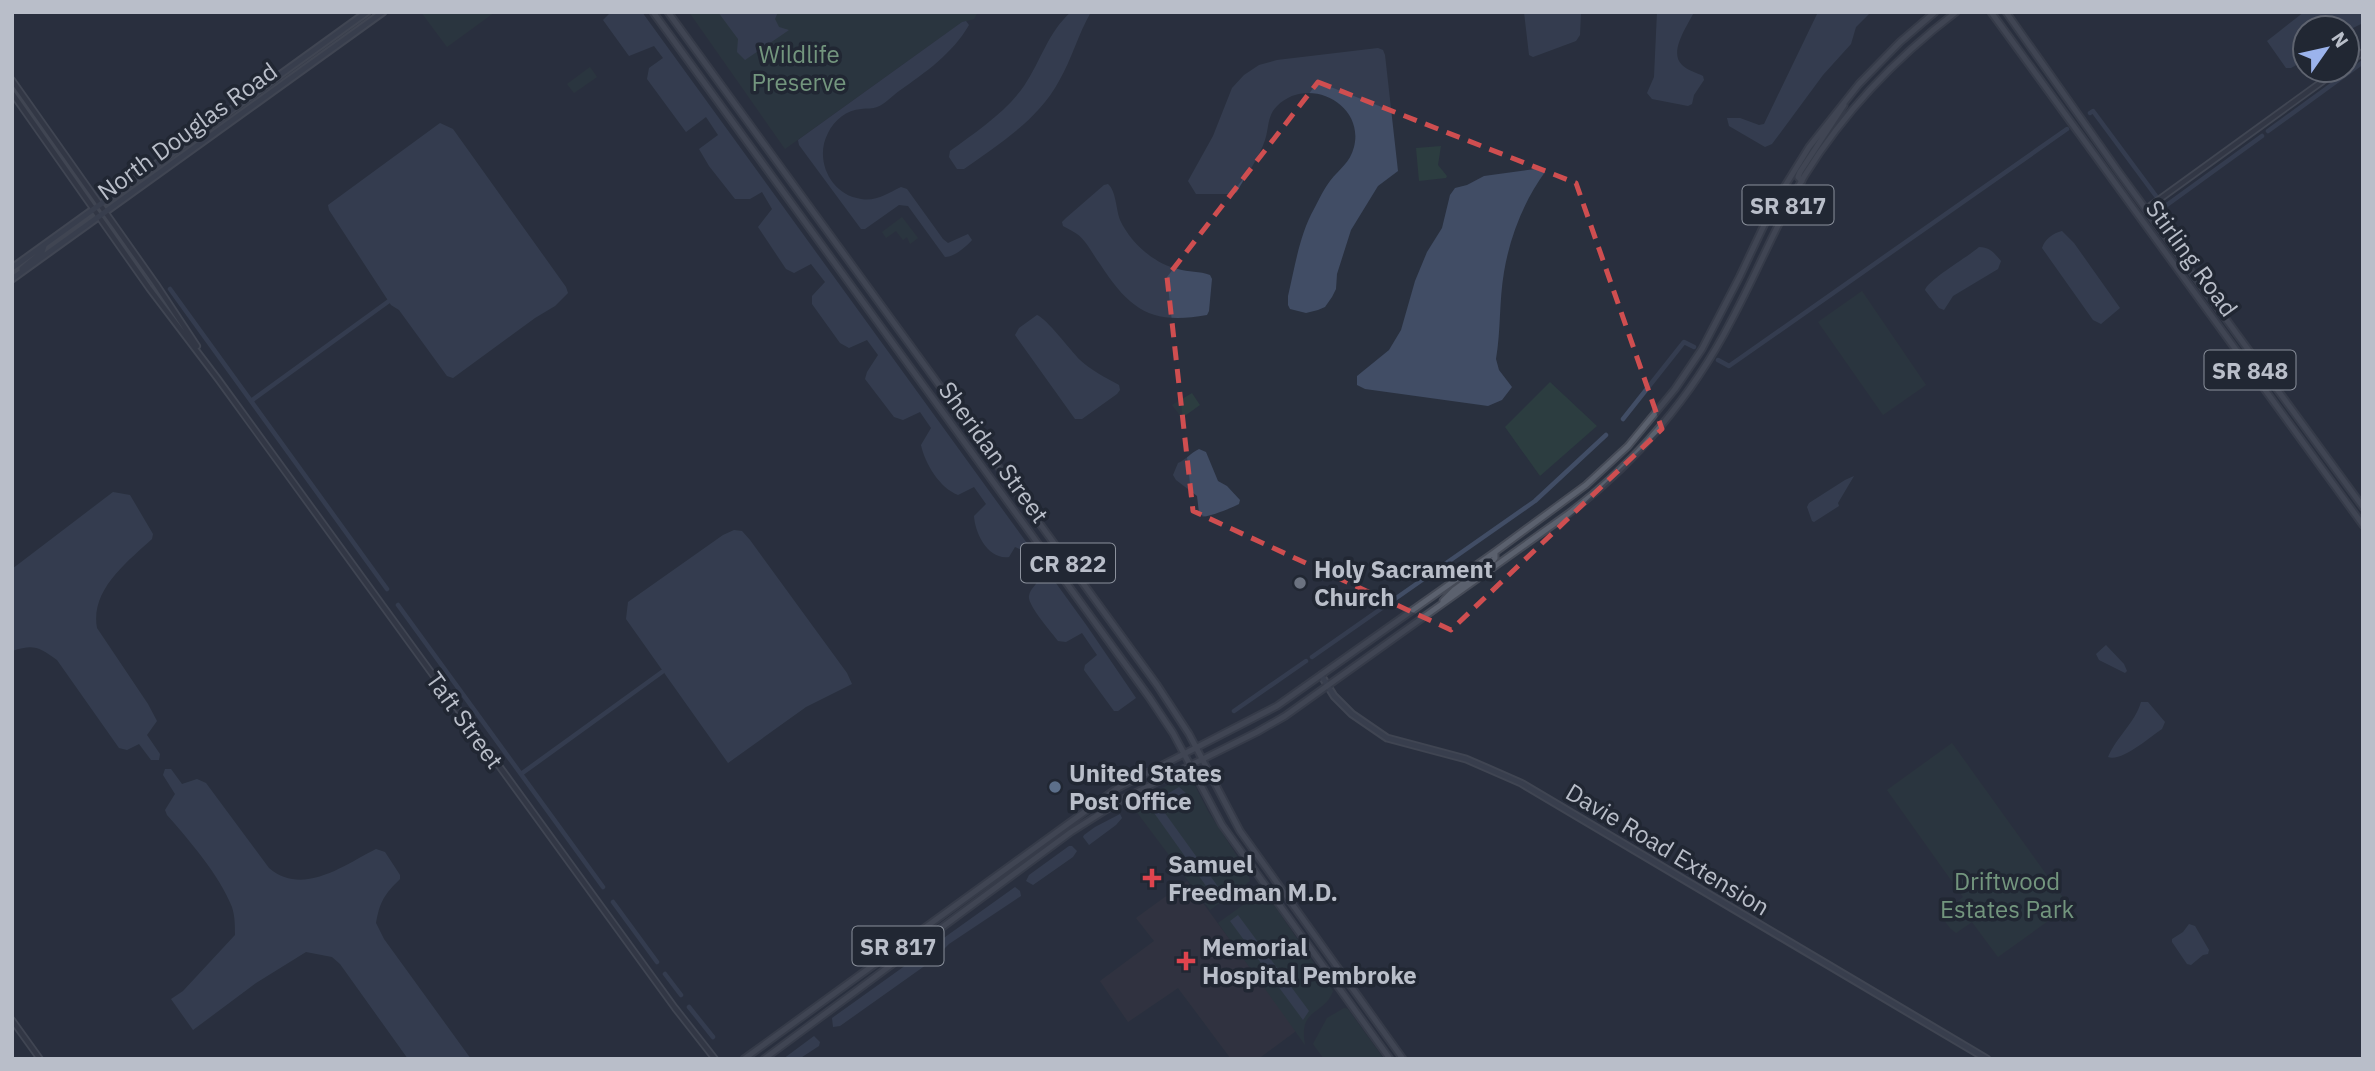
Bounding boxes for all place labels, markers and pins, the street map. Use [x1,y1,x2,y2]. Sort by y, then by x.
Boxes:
place label: Holy Sacrament Church [1314,553,1493,613]
marker: Holy Sacrament Church [1292,575,1308,591]
place label: United States Post Office [1069,757,1222,817]
marker: United States Post Office [1047,779,1063,795]
place label: Samuel Freedman M.D. [1168,848,1338,908]
marker: Samuel Freedman M.D. [1142,868,1162,888]
place label: Memorial Hospital Pembroke [1202,931,1417,991]
marker: Memorial Hospital Pembroke [1176,951,1196,971]

